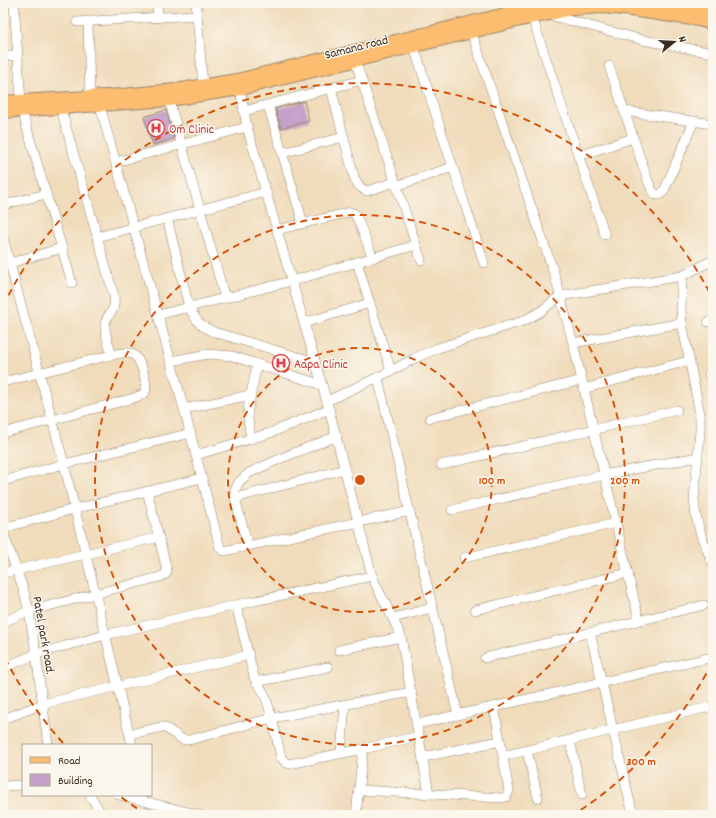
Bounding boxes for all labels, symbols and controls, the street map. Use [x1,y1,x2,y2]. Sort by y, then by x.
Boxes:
north arrow [654,22,694,62]
street label: Samana road [323,31,390,65]
text: N [673,34,690,45]
hospital icon: Om Clinic [146,118,166,138]
place label: Om Clinic [169,121,214,140]
hospital icon: Aapa Clinic [271,353,291,373]
place label: Aapa Clinic [294,356,348,375]
centre of rings [353,473,367,487]
text: 100 m [479,473,505,490]
text: 200 m [610,473,640,490]
street label: Patel park road. [26,595,59,676]
legend [22,744,152,796]
text: Road [58,753,80,770]
text: 300 m [626,754,656,771]
text: Building [58,773,93,790]

